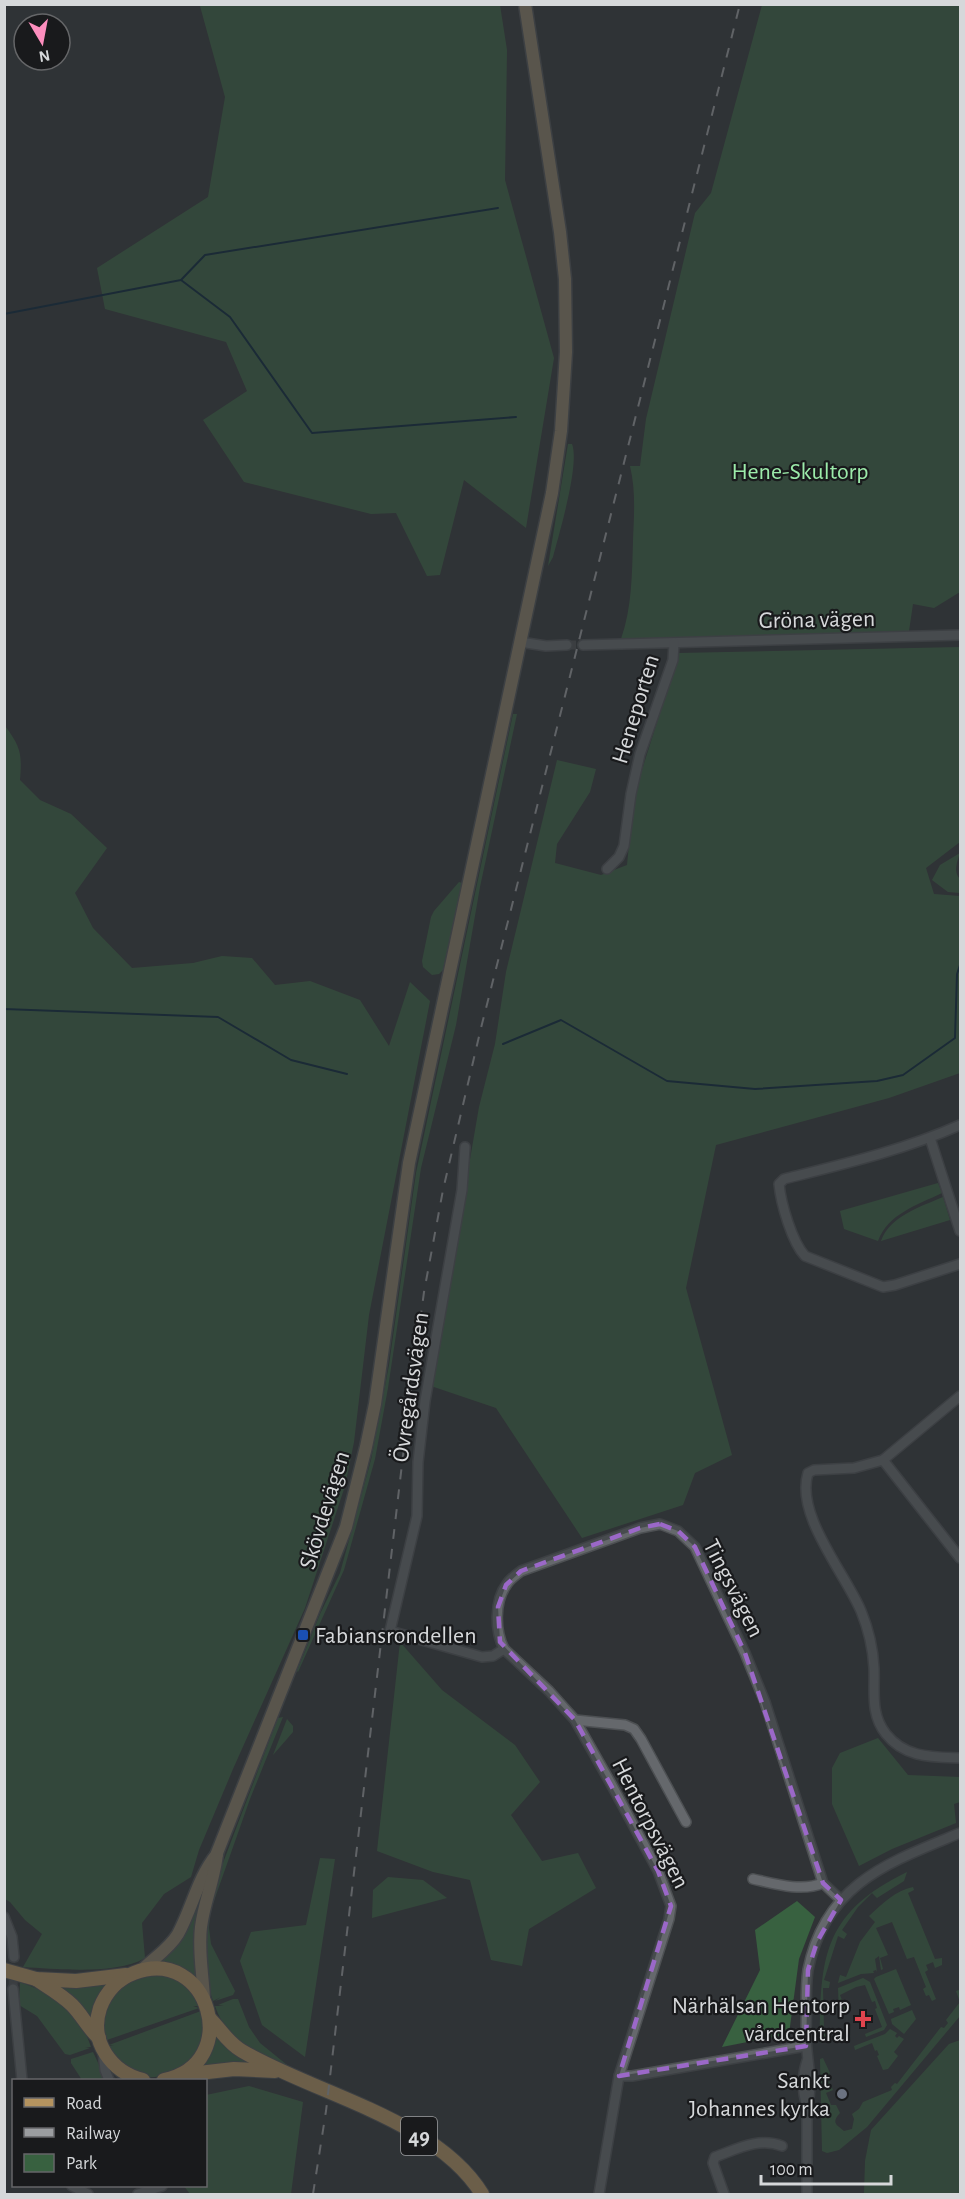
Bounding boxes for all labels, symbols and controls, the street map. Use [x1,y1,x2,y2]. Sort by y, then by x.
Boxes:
north arrow [12,12,72,72]
text: N [38,47,51,65]
park label: Hene-Skultorp [732,460,868,484]
street label: Gröna vägen [759,607,876,633]
street label: Heneporten [608,652,664,767]
street label: Övregårdsvägen [388,1310,433,1464]
street label: Skövdevägen [296,1448,354,1572]
street label: Tingsvägen [698,1536,768,1641]
place label: Fabiansrondellen [315,1624,477,1648]
marker: Fabiansrondellen [296,1628,310,1642]
street label: Hentorpsvägen [607,1754,693,1893]
place label: Närhälsan Hentorp vårdcentral [672,1994,850,2046]
marker: Närhälsan Hentorp vårdcentral [854,2010,872,2028]
place label: Sankt Johannes kyrka [689,2069,830,2121]
legend [12,2079,207,2187]
marker: Sankt Johannes kyrka [835,2087,849,2101]
text: Road [66,2095,102,2113]
road number: 49 [401,2117,437,2155]
text: Railway [66,2125,121,2143]
scale bar [761,2148,892,2186]
text: Park [66,2155,98,2173]
text: 100 m [770,2161,813,2179]

